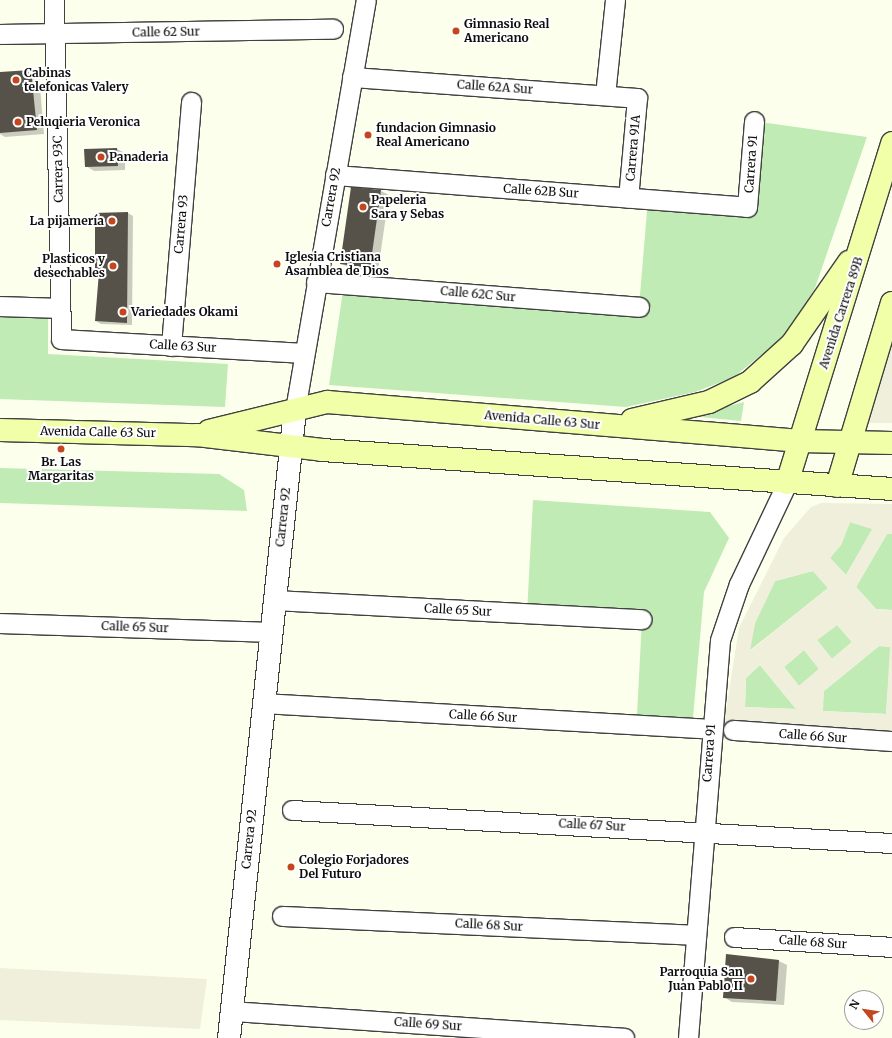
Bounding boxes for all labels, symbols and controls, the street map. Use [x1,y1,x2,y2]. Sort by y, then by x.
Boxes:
place label: Gimnasio Real Americano [464,17,549,45]
street label: Calle 62 Sur [132,24,200,40]
marker: Gimnasio Real Americano [451,26,461,36]
place label: Cabinas telefonicas Valery [24,66,129,94]
marker: Cabinas telefonicas Valery [11,75,21,85]
street label: Calle 62A Sur [457,77,533,97]
street label: Carrera 91A [623,114,643,182]
place label: Peluqieria Veronica [26,115,140,129]
marker: Peluqieria Veronica [13,117,23,127]
place label: fundacion Gimnasio Real Americano [376,121,496,149]
marker: fundacion Gimnasio Real Americano [363,130,373,140]
street label: Carrera 93C [50,135,66,203]
street label: Carrera 91 [742,135,760,193]
place label: Panaderia [109,150,169,164]
marker: Panaderia [96,152,106,162]
street label: Carrera 92 [319,166,343,228]
street label: Calle 62B Sur [503,181,579,201]
place label: Papeleria Sara y Sebas [371,193,444,221]
street label: Carrera 93 [171,194,191,254]
marker: Papeleria Sara y Sebas [358,202,368,212]
place label: La pijamería [30,214,104,228]
marker: La pijamería [107,216,117,226]
place label: Iglesia Cristiana Asamblea de Dios [285,250,389,278]
place label: Plasticos y desechables [34,252,105,280]
street label: Avenida Carrera 89B [816,255,866,371]
marker: Iglesia Cristiana Asamblea de Dios [272,259,282,269]
marker: Plasticos y desechables [108,261,118,271]
street label: Calle 62C Sur [440,284,516,304]
place label: Variedades Okami [131,305,238,319]
marker: Variedades Okami [118,307,128,317]
street label: Calle 63 Sur [149,337,217,355]
street label: Avenida Calle 63 Sur [484,408,600,432]
street label: Avenida Calle 63 Sur [40,424,156,440]
marker: Br. Las Margaritas [56,444,66,454]
place label: Br. Las Margaritas [28,455,94,483]
street label: Carrera 92 [273,487,293,547]
street label: Calle 65 Sur [424,601,492,619]
street label: Calle 65 Sur [101,619,169,635]
street label: Calle 66 Sur [449,707,517,725]
street label: Carrera 91 [700,724,718,782]
street label: Calle 66 Sur [779,726,847,746]
street label: Carrera 92 [239,809,259,869]
street label: Calle 67 Sur [558,816,626,834]
place label: Colegio Forjadores Del Futuro [299,853,409,881]
marker: Colegio Forjadores Del Futuro [286,862,296,872]
street label: Calle 68 Sur [455,916,523,934]
street label: Calle 68 Sur [779,932,847,952]
place label: Parroquia San Juan Pablo II [659,965,743,993]
marker: Parroquia San Juan Pablo II [746,974,756,984]
north arrow [844,990,884,1030]
text: N [846,997,863,1012]
street label: Calle 69 Sur [394,1014,462,1034]

